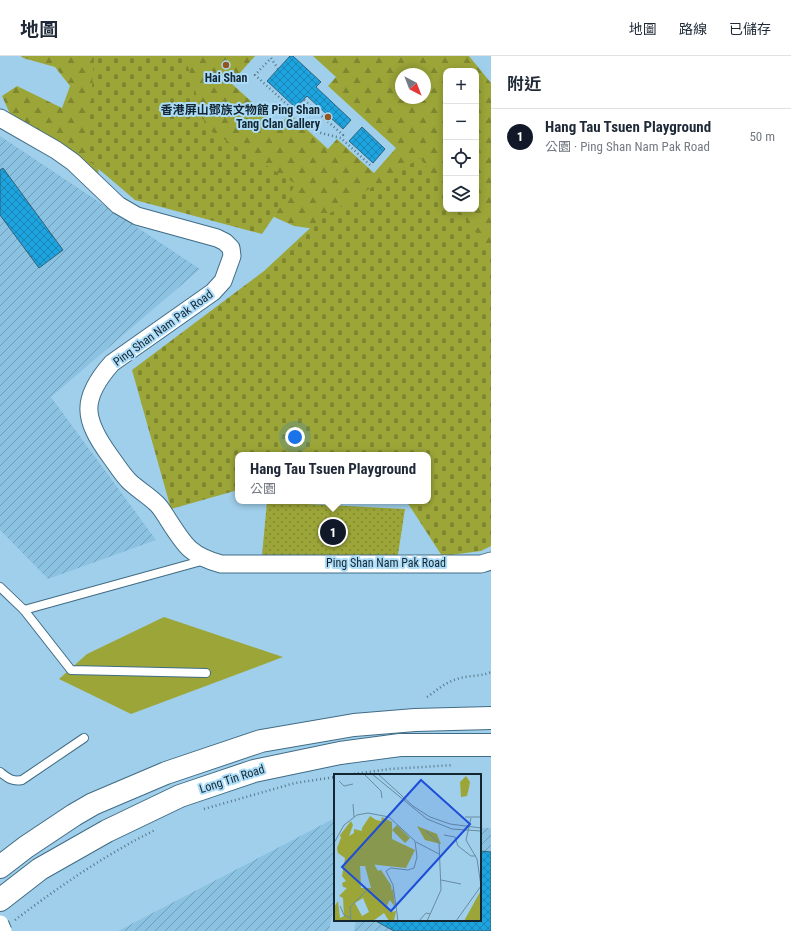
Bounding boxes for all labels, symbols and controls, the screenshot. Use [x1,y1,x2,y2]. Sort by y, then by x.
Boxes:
text: 地圖 [20,18,58,41]
text: 地圖 [629,21,657,37]
text: 路線 [679,21,707,37]
text: 已儲存 [729,21,771,37]
marker: Hai Shan [221,60,231,70]
north arrow [395,68,431,104]
map controls [443,68,479,212]
button: + [443,68,479,104]
place label: Hai Shan [205,71,247,85]
text: 附近 [507,74,541,94]
place label: 香港屏山鄧族文物館 Ping Shan Tang Clan Gallery [161,103,321,131]
button: − [443,104,479,140]
marker: 香港屏山鄧族文物館 Ping Shan Tang Clan Gallery [323,112,333,122]
text: Hang Tau Tsuen Playground [545,118,711,136]
text: 1 [517,129,523,144]
text: 50 m [749,129,775,144]
text: 公園 · Ping Shan Nam Pak Road [545,139,710,154]
button: locate [443,140,479,176]
button: layers [443,176,479,212]
street label: Ping Shan Nam Pak Road [110,287,216,369]
your location [285,427,305,447]
popup [235,452,431,504]
text: Hang Tau Tsuen Playground [250,460,416,478]
text: 公園 [250,481,276,496]
pin: 1 [320,517,346,547]
street label: Ping Shan Nam Pak Road [326,556,446,570]
street label: Long Tin Road [198,762,266,796]
inset map [334,774,481,921]

